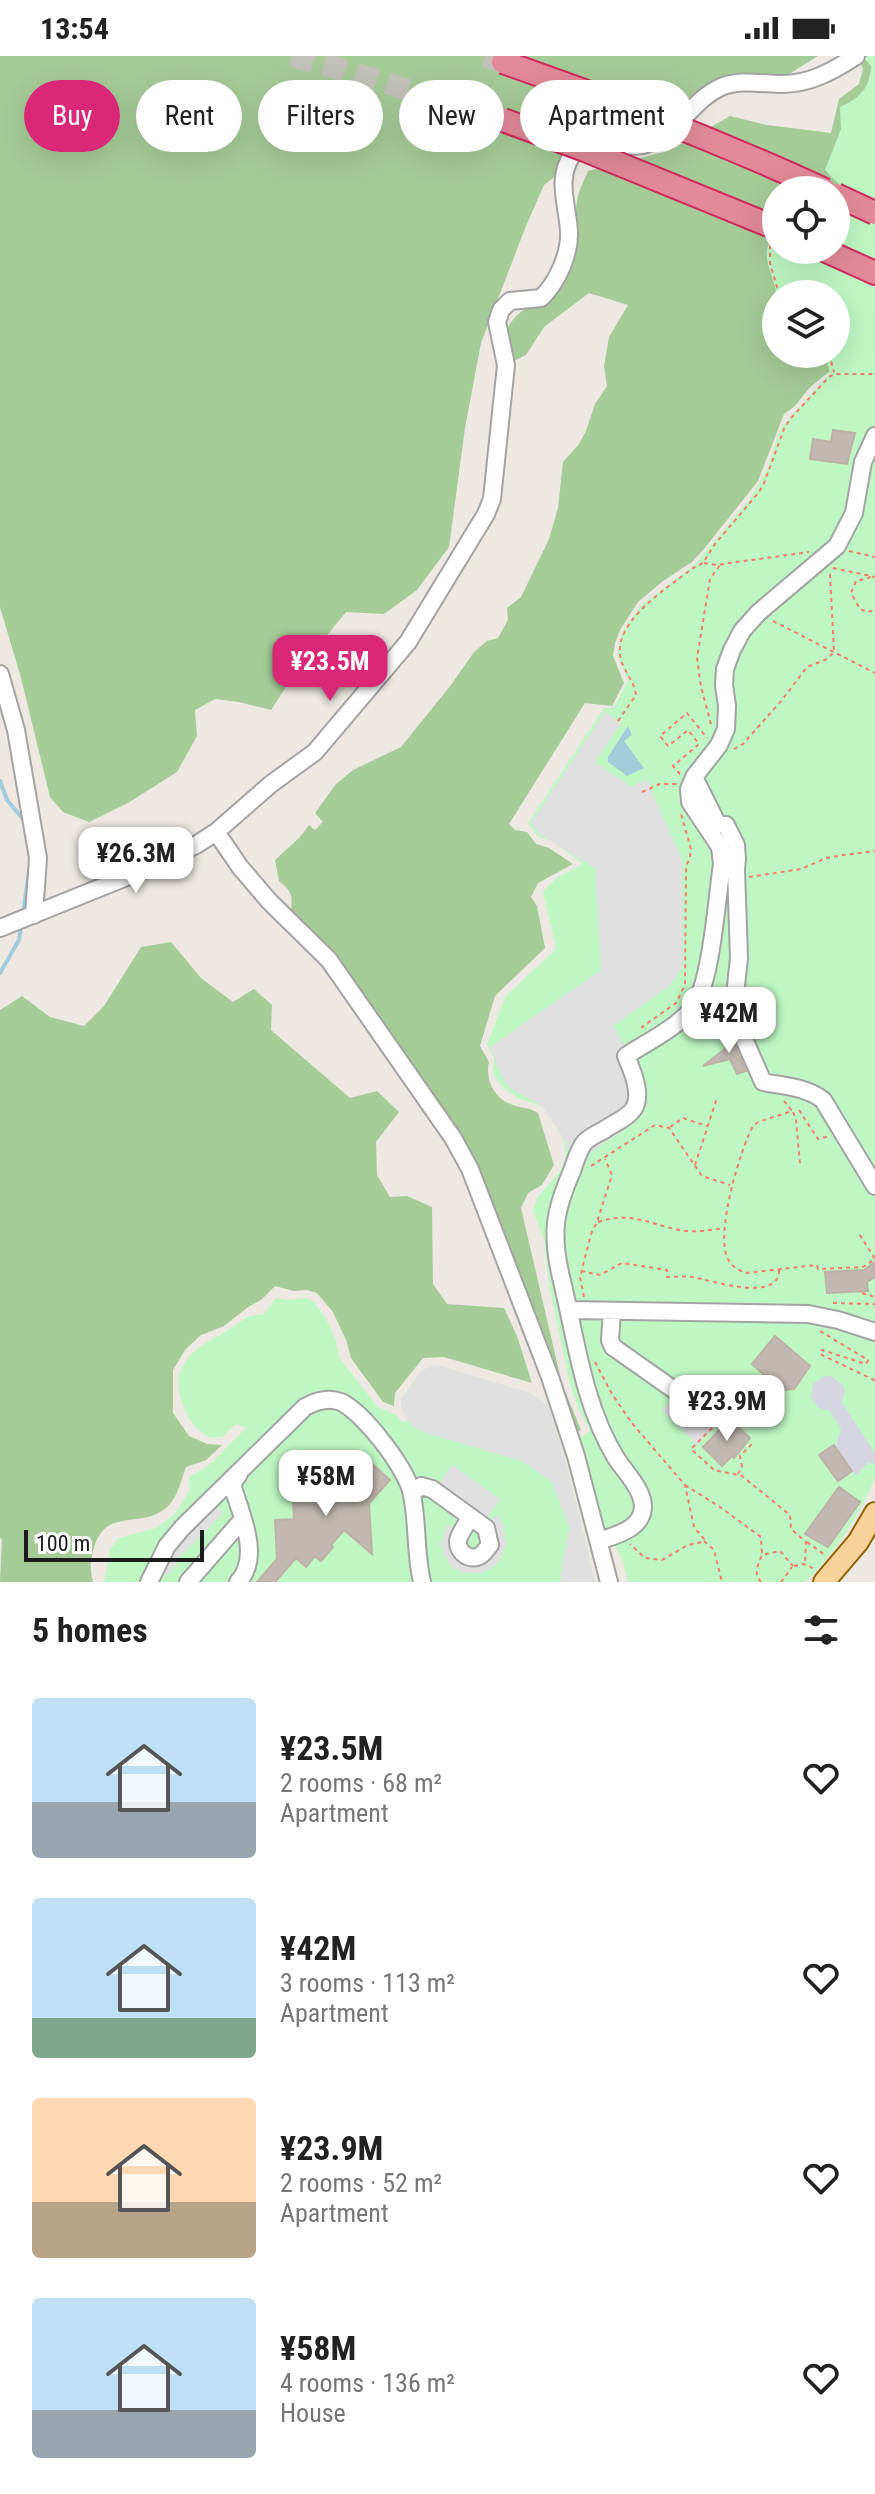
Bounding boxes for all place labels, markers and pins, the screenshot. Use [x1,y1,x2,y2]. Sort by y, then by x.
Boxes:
pin: ¥23.5M [265,635,395,703]
pin: ¥26.3M [71,827,201,895]
pin: ¥42M [682,987,776,1055]
pin: ¥23.9M [662,1375,792,1443]
pin: ¥58M [279,1450,373,1518]

